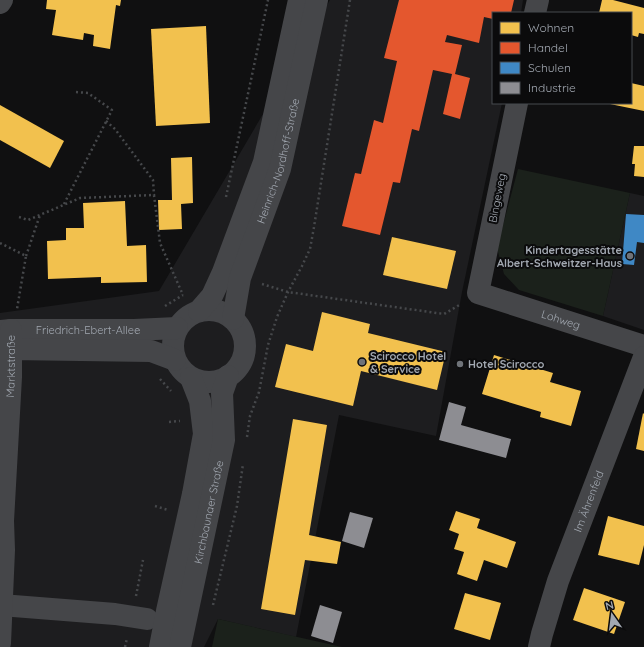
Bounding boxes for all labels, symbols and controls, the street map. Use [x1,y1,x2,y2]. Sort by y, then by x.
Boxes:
legend [492,12,632,104]
text: Wohnen [528,20,574,35]
text: Handel [528,40,568,55]
text: Schulen [528,60,571,75]
text: Industrie [528,80,576,95]
street label: Heinrich-Nordhoff-Straße [254,97,302,225]
street label: Bingeweg [485,172,509,224]
place label: Kindertagesstätte Albert-Schweitzer-Haus [497,243,623,270]
marker: Kindertagesstätte Albert-Schweitzer-Haus [625,251,635,261]
street label: Lohweg [540,307,582,332]
street label: Friedrich-Ebert-Allee [36,323,140,337]
street label: Marktstraße [3,335,18,398]
place label: Scirocco Hotel & Service [370,349,446,376]
marker: Scirocco Hotel & Service [357,357,367,367]
place label: Hotel Scirocco [468,357,544,371]
marker: Hotel Scirocco [455,359,465,369]
street label: Kirchbaunaer Straße [191,459,226,565]
street label: Im Ährenfeld [570,469,607,534]
north arrow [592,595,632,635]
text: N [604,598,615,613]

